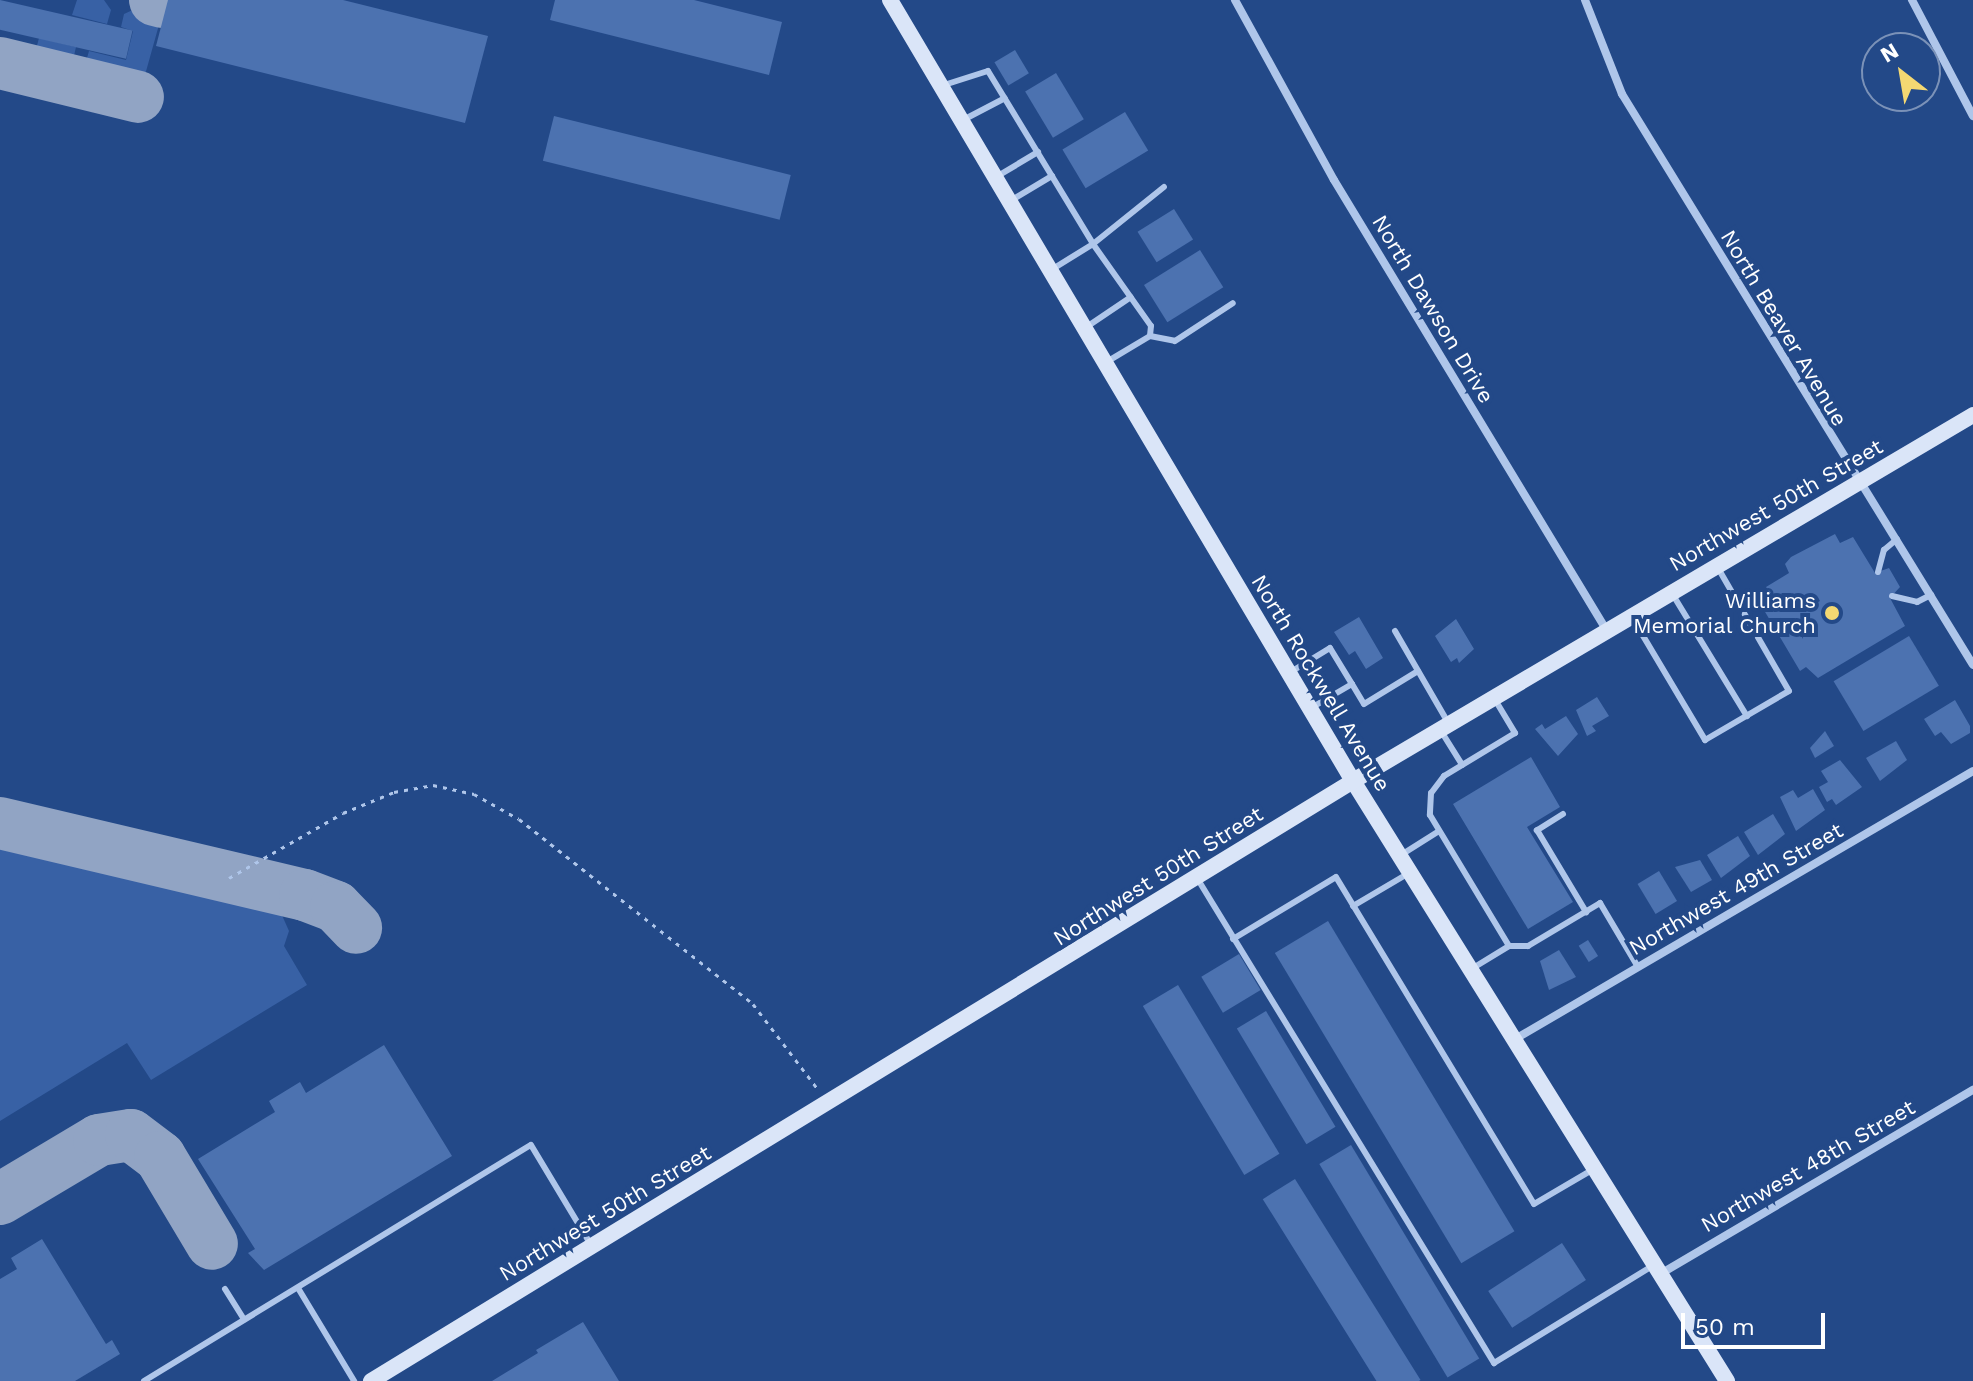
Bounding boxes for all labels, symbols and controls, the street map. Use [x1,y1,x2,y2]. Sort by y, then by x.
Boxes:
north arrow [1861,32,1941,112]
text: N [1876,38,1903,68]
street label: North Dawson Drive [1366,210,1500,408]
street label: North Beaver Avenue [1715,225,1853,431]
street label: Northwest 50th Street [1665,433,1887,577]
street label: North Rockwell Avenue [1245,569,1397,797]
place label: Williams Memorial Church [1632,587,1816,638]
marker: Williams Memorial Church [1823,604,1841,622]
street label: Northwest 50th Street [1048,801,1268,951]
street label: Northwest 49th Street [1624,817,1848,961]
street label: Northwest 48th Street [1696,1094,1920,1238]
street label: Northwest 50th Street [494,1139,716,1287]
scale bar [1685,1297,1829,1347]
text: 50 m [1695,1313,1755,1341]

